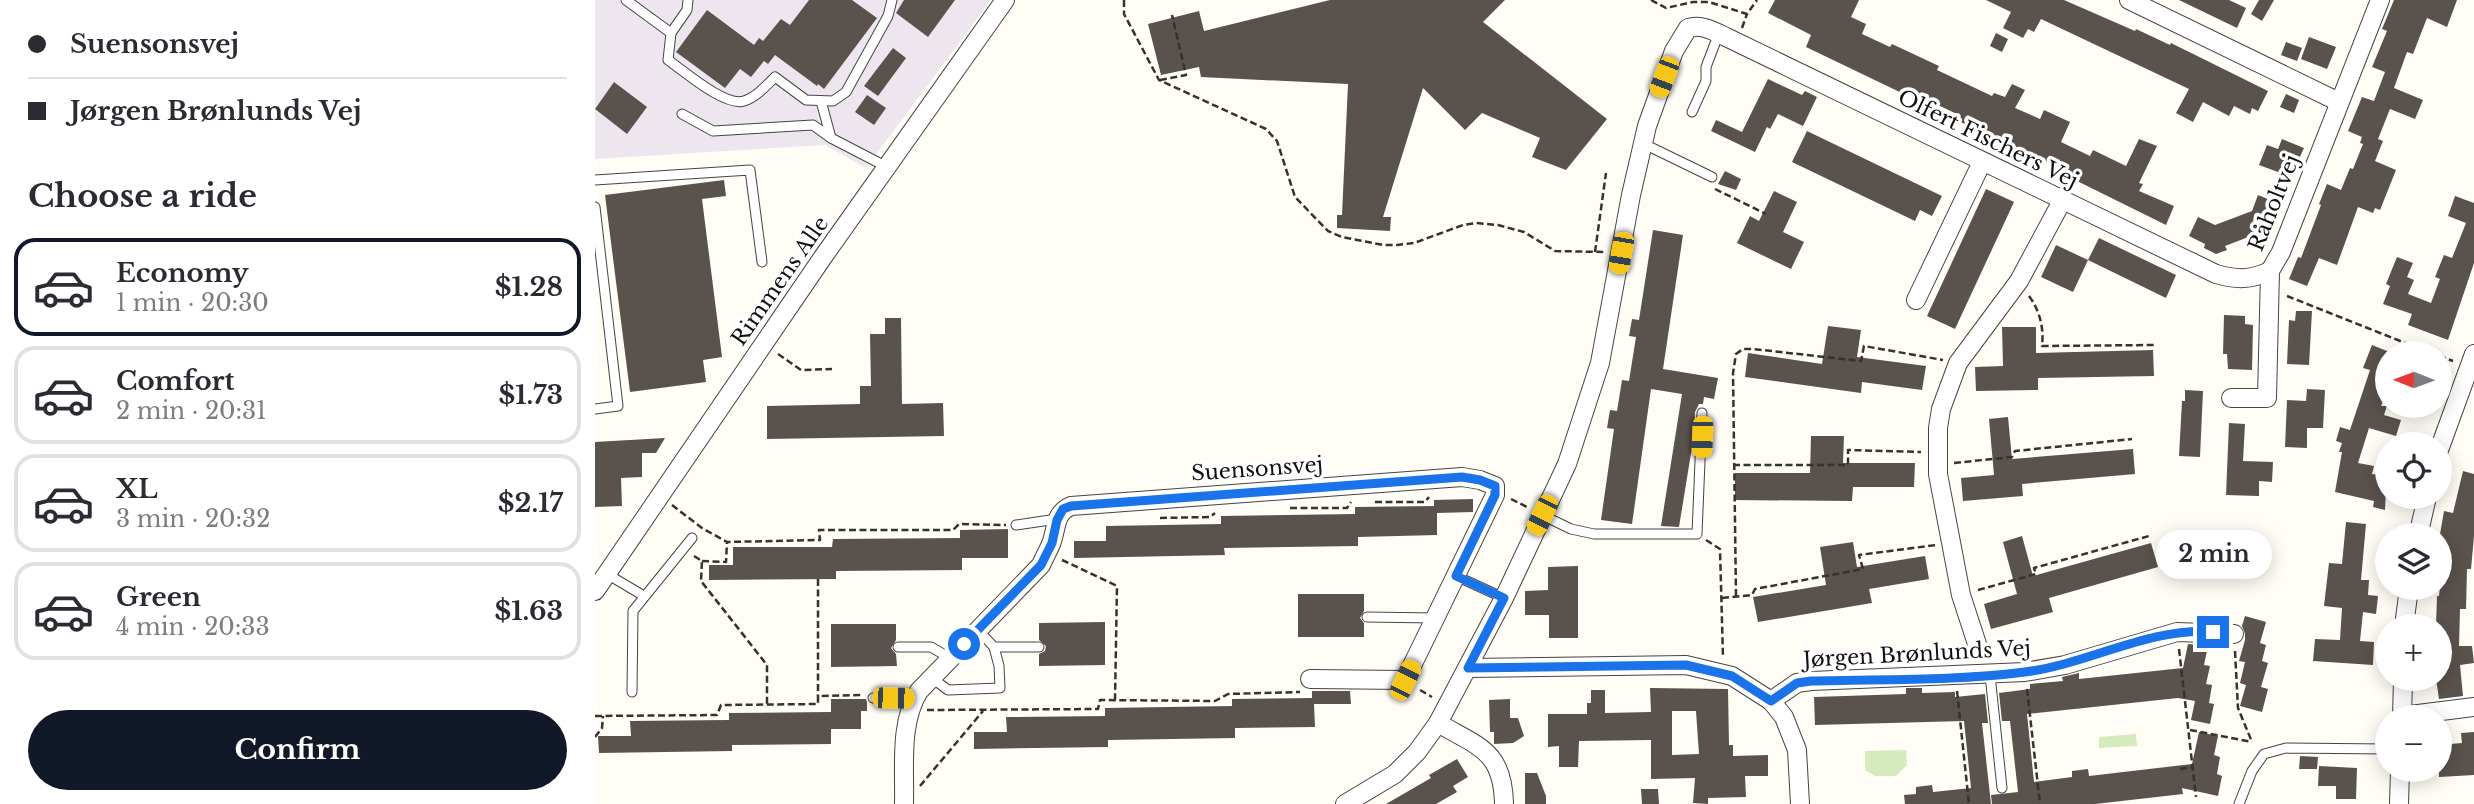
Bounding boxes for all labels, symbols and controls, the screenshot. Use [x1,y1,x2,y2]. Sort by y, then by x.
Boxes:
text: Suensonsvej [70,28,239,60]
car [1647,54,1682,100]
street label: Olfert Fischers Vej [1894,84,2082,194]
text: Jørgen Brønlunds Vej [70,95,362,127]
street label: Råholtvej [2243,151,2305,255]
text: Choose a ride [28,176,257,216]
street label: Rimmens Alle [726,211,834,351]
car [1608,230,1635,276]
icon: car [32,256,95,319]
text: Economy [116,257,249,289]
text: $1.28 [495,271,563,303]
text: 1 min · 20:30 [116,289,269,317]
north arrow [2375,341,2452,418]
map controls [2375,341,2452,782]
icon: car [32,364,95,427]
text: Comfort [116,365,234,397]
text: $1.73 [499,379,563,411]
text: 2 min · 20:31 [116,397,266,425]
car [1691,416,1714,458]
button: locate [2375,432,2452,509]
street label: Suensonsvej [1190,451,1324,487]
icon: car [32,472,95,535]
text: XL [116,473,158,505]
text: $2.17 [498,487,563,519]
car [1524,492,1561,538]
text: 3 min · 20:32 [116,505,270,533]
button: layers [2375,523,2452,600]
callout: 2 min [2155,530,2271,580]
text: 2 min [2178,540,2250,568]
icon: car [32,580,95,643]
text: Green [116,581,201,613]
text: $1.63 [494,595,563,627]
text: 4 min · 20:33 [116,613,270,641]
button: + [2375,614,2452,691]
route end [2197,616,2229,648]
route start [948,628,980,660]
street label: Jørgen Brønlunds Vej [1800,635,2031,673]
car [1387,657,1424,703]
car [872,687,915,709]
button: − [2375,705,2452,782]
button: Confirm [28,710,567,790]

